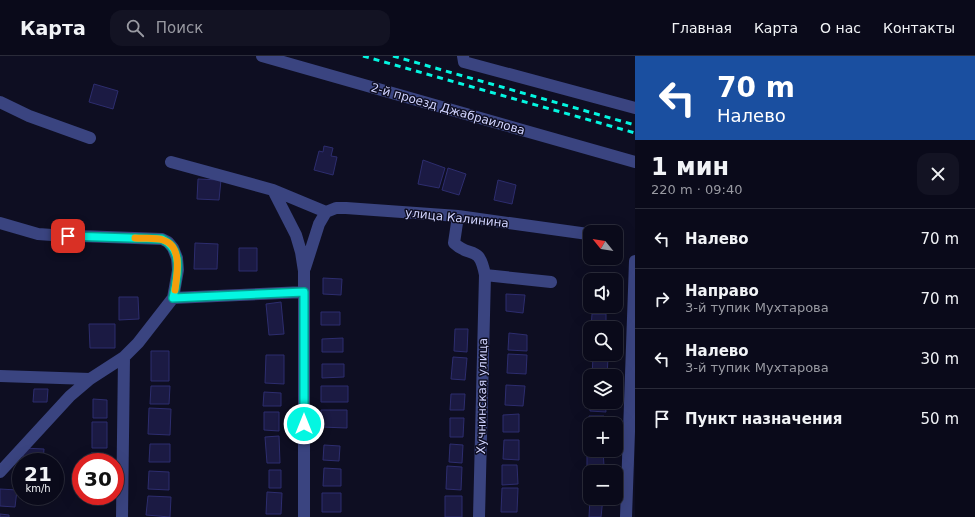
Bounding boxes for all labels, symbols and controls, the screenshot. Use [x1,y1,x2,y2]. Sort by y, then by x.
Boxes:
search box [110,10,390,46]
text: Карта [20,17,86,39]
icon: search [124,17,146,39]
text: Поиск [156,19,203,37]
text: Главная [671,20,732,36]
text: Карта [754,20,798,36]
text: О нас [820,20,861,36]
text: Контакты [883,20,955,36]
text: 70 m [717,71,795,104]
icon: left [651,72,703,124]
street label: 2-й проезд Джабраилова [369,80,527,138]
text: Налево [717,105,786,126]
text: 1 мин [651,153,729,181]
button: close [917,153,959,195]
text: 220 m · 09:40 [651,182,742,197]
street label: улица Калинина [405,206,509,230]
pin [51,219,85,253]
icon: arrive [57,225,79,247]
north arrow [583,225,623,265]
map controls [583,225,623,505]
icon: left [651,228,673,250]
text: Налево [685,230,749,248]
text: 70 m [921,230,959,248]
button: sound [583,273,623,313]
text: Направо [685,282,759,300]
icon: right [651,288,673,310]
text: 70 m [921,290,959,308]
text: 3-й тупик Мухтарова [685,300,829,315]
button: search [583,321,623,361]
street label: Хучнинская улица [474,338,490,454]
text: Налево [685,342,749,360]
icon: left [651,348,673,370]
text: 30 m [921,350,959,368]
text: 3-й тупик Мухтарова [685,360,829,375]
button: layers [583,369,623,409]
position arrow [283,403,325,445]
icon: arrive [651,408,673,430]
text: Пункт назначения [685,410,842,428]
text: 50 m [921,410,959,428]
button: + [583,417,623,457]
speed limit sign: 30 [72,453,124,505]
text: 21 [24,462,52,486]
button: − [583,465,623,505]
text: km/h [25,483,51,494]

